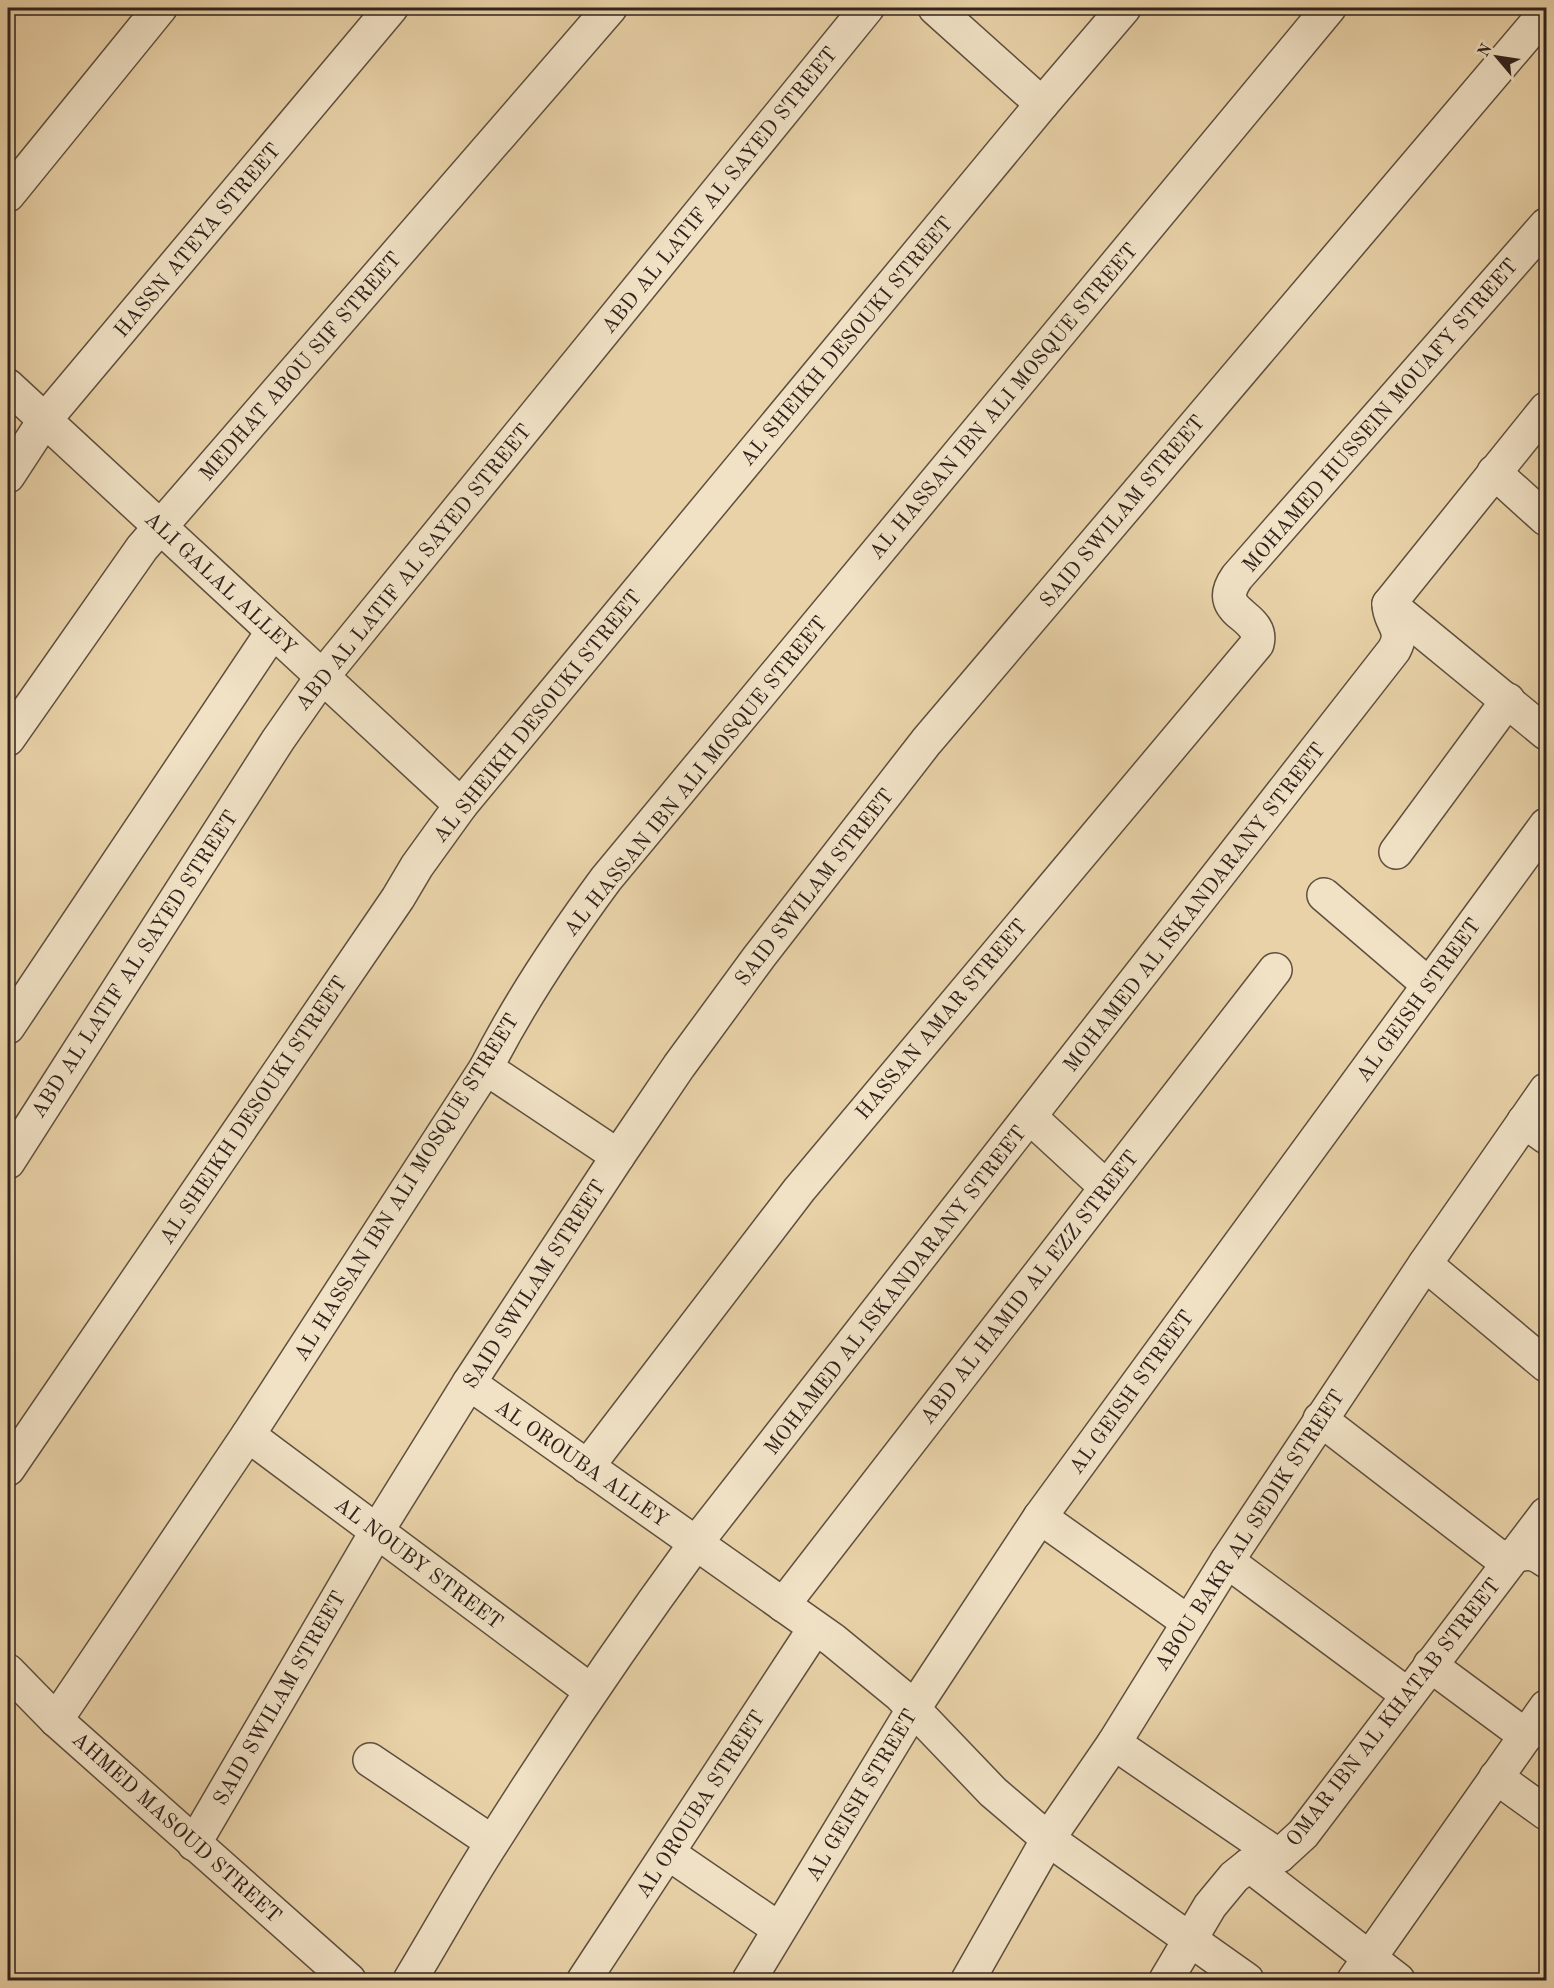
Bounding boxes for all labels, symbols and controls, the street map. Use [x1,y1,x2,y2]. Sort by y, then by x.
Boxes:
north arrow [1467,27,1527,87]
text: N [1476,41,1496,60]
street label: ABD AL LATIF AL SAYED STREET [598,44,842,338]
street label: HASSN ATEYA STREET [111,140,285,342]
street label: AL SHEIKH DESOUKI STREET [737,213,957,471]
street label: AL HASSAN IBN ALI MOSQUE STREET [866,240,1142,564]
street label: MEDHAT ABOU SIF STREET [196,249,406,485]
street label: MOHAMED HUSSEIN MOUAFY STREET [1240,255,1523,577]
street label: SAID SWILAM STREET [1037,412,1209,612]
street label: ABD AL LATIF AL SAYED STREET [292,421,536,715]
street label: ALI GALAL ALLEY [140,509,300,660]
street label: AL SHEIKH DESOUKI STREET [430,587,646,847]
street label: AL HASSAN IBN ALI MOSQUE STREET [561,613,832,941]
street label: MOHAMED AL ISKANDARANY STREET [1060,739,1330,1076]
street label: SAID SWILAM STREET [732,786,898,990]
street label: ABD AL LATIF AL SAYED STREET [28,808,243,1122]
street label: AL GEISH STREET [1353,915,1485,1086]
street label: HASSAN AMAR STREET [853,916,1032,1124]
street label: AL SHEIKH DESOUKI STREET [157,973,352,1249]
street label: AL HASSAN IBN ALI MOSQUE STREET [291,1010,524,1365]
street label: MOHAMED AL ISKANDARANY STREET [761,1122,1031,1459]
street label: ABD AL HAMID AL EZZ STREET [917,1147,1143,1428]
street label: SAID SWILAM STREET [460,1177,610,1393]
street label: AL GEISH STREET [1066,1307,1198,1478]
street label: ABOU BAKR AL SEDIK STREET [1151,1387,1349,1675]
street label: AL OROUBA ALLEY [491,1397,671,1532]
street label: AL NOUBY STREET [330,1494,506,1634]
street label: OMAR IBN AL KHATAB STREET [1283,1575,1505,1851]
street label: SAID SWILAM STREET [210,1588,350,1809]
street label: AL GEISH STREET [803,1706,922,1885]
street label: AL OROUBA STREET [633,1707,770,1902]
street label: AHMED MASOUD STREET [67,1729,285,1927]

